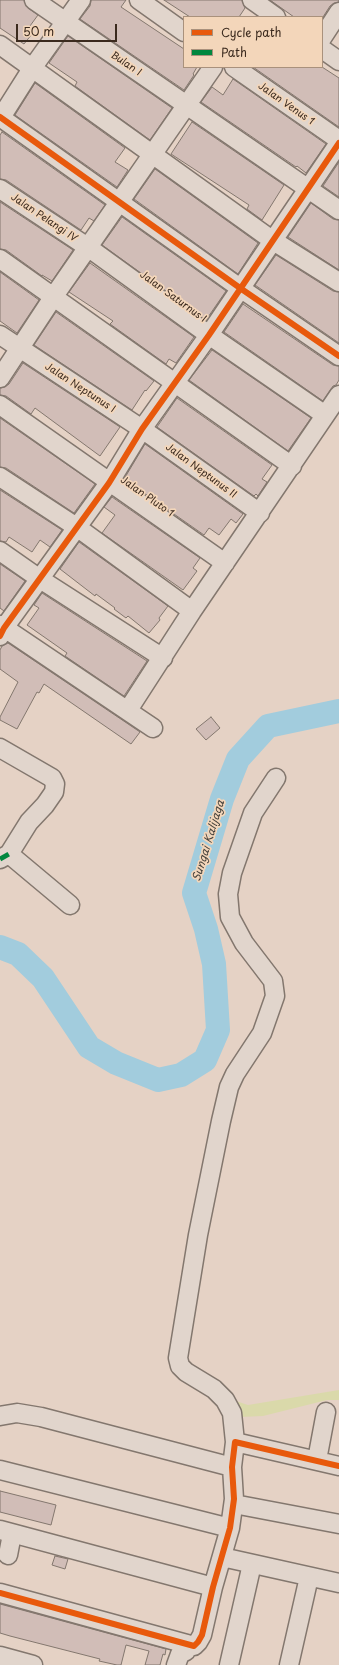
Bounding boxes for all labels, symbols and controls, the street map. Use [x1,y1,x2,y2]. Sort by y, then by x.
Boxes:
scale bar [18,16,119,42]
legend [183,16,323,68]
text: 50 m [23,22,54,40]
text: Cycle path [221,23,282,41]
text: Path [221,43,247,61]
street label: Bulan I [108,49,144,79]
street label: Jalan Venus 1 [256,80,316,128]
street label: Jalan Pelangi IV [8,191,80,245]
street label: Jalan Saturnus I [137,269,209,325]
street label: Jalan Neptunus I [42,361,118,415]
street label: Jalan Neptunus II [163,441,239,501]
street label: Jalan Pluto 1 [118,474,176,520]
water label: Sungai Kalijaga [190,799,228,883]

